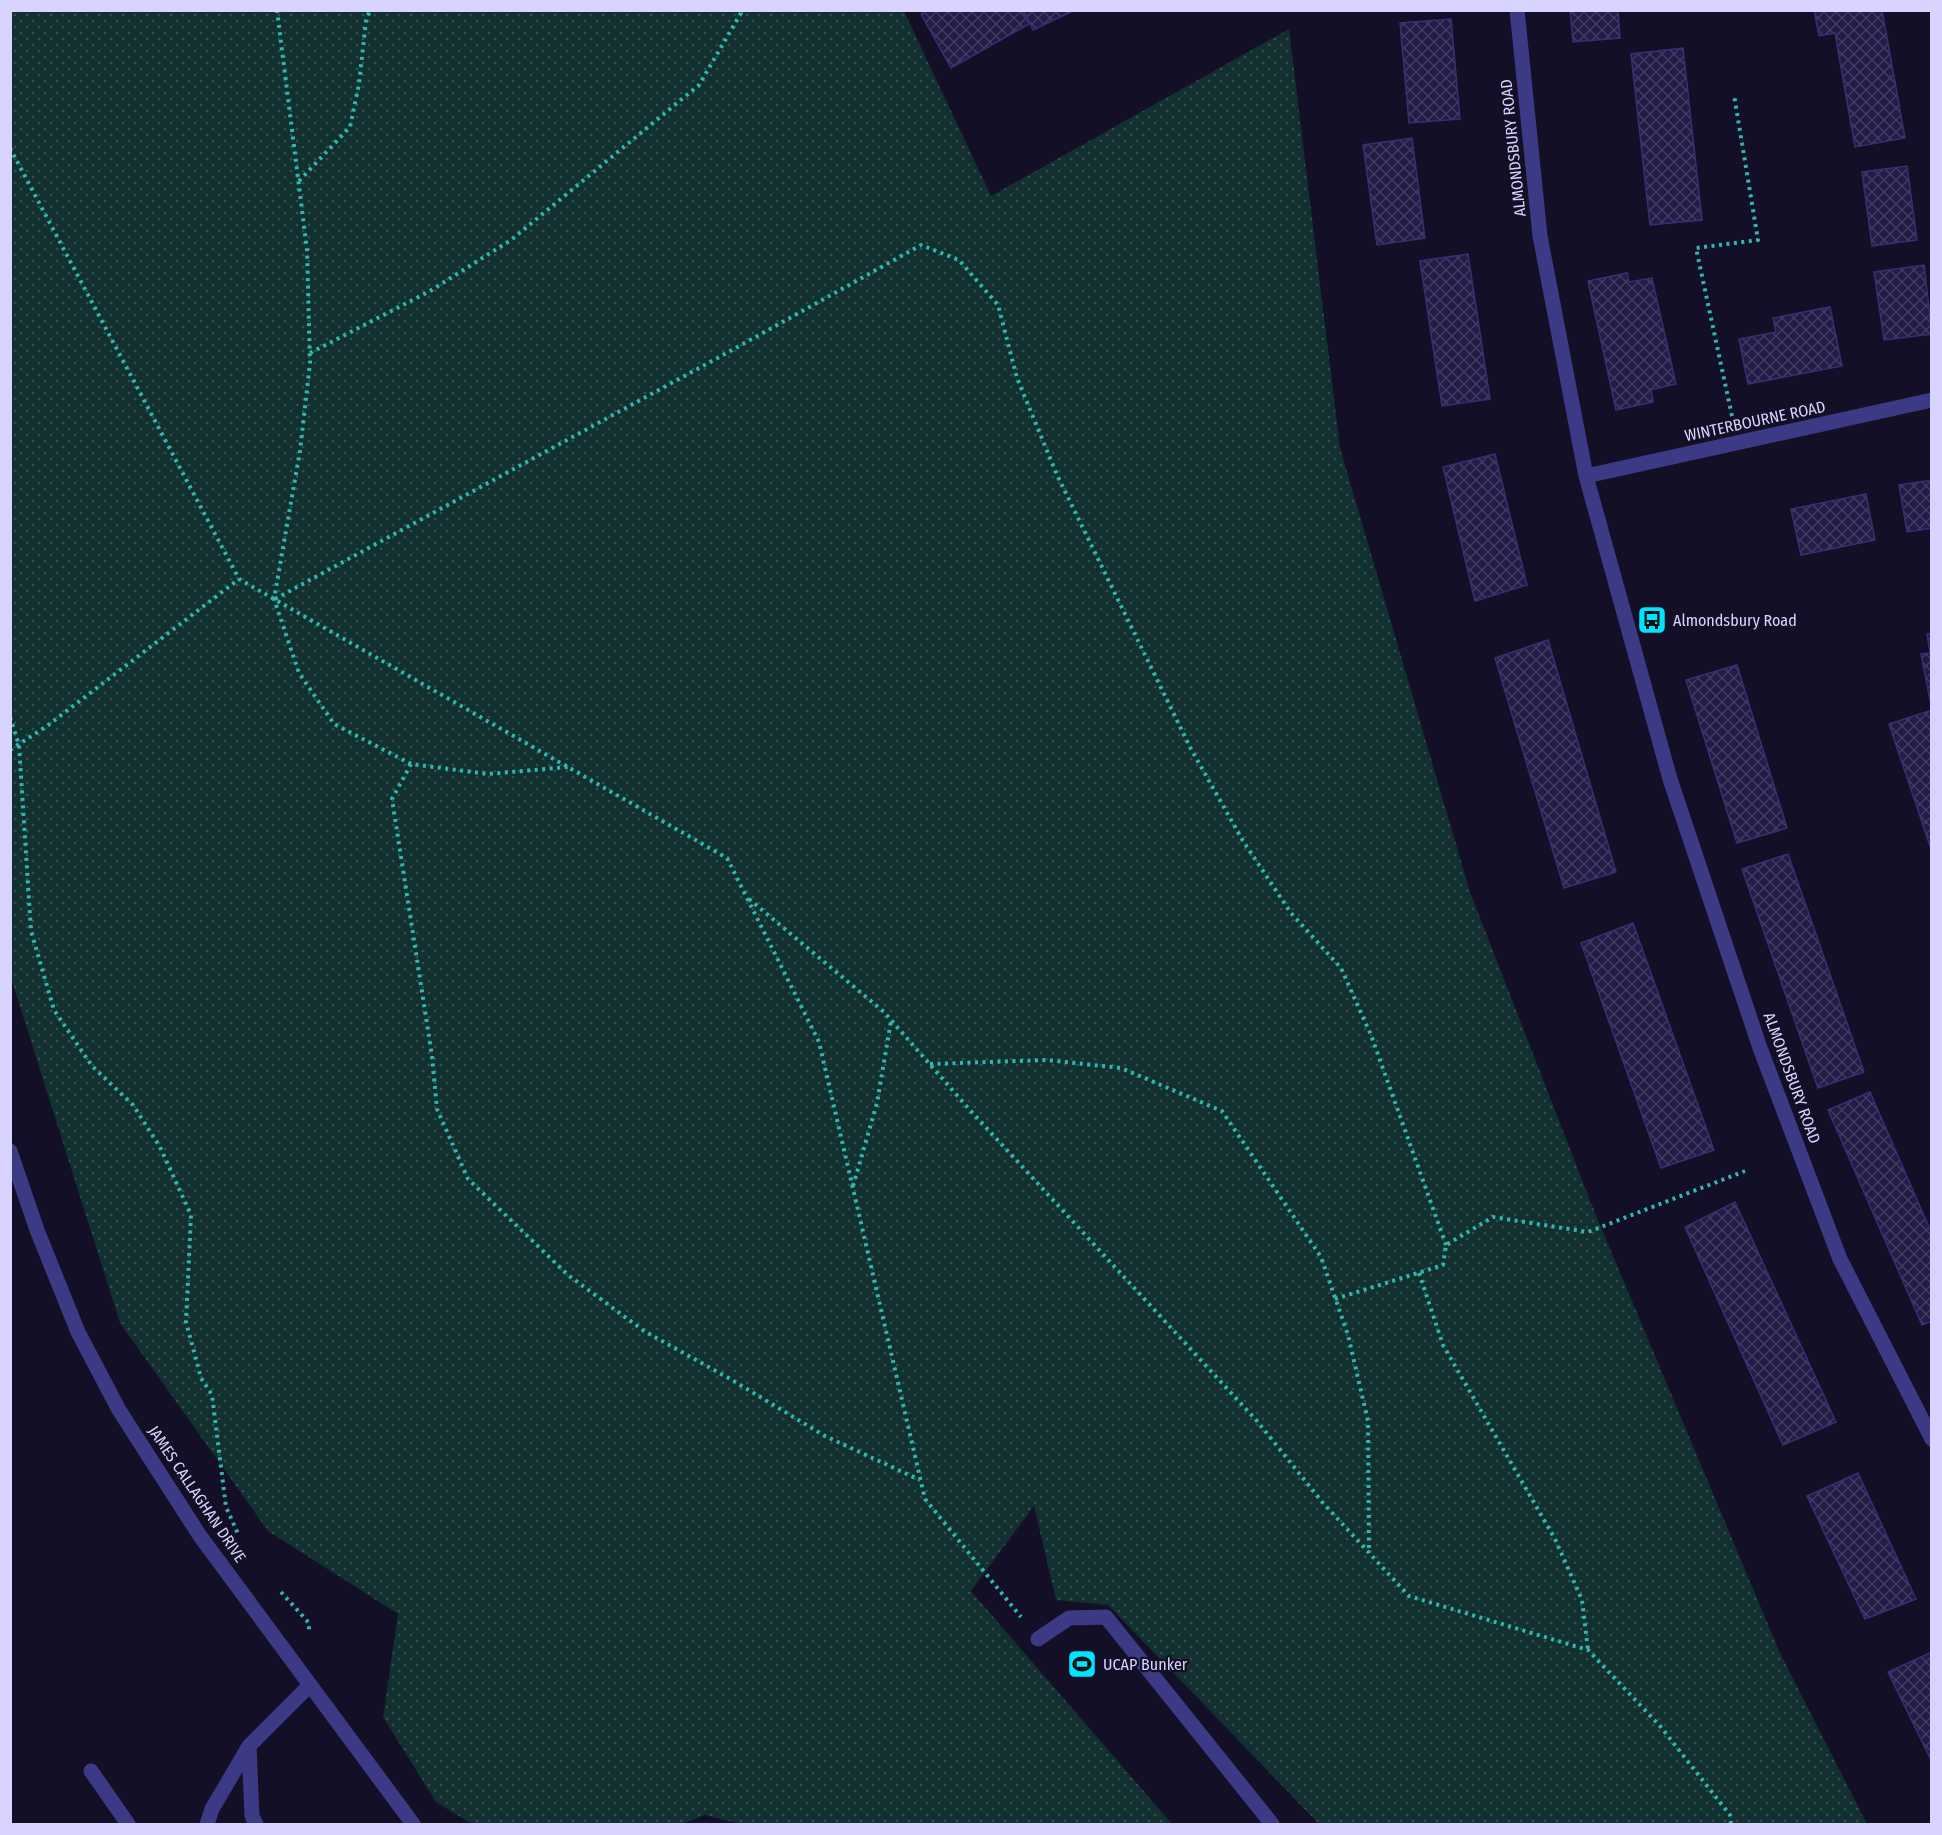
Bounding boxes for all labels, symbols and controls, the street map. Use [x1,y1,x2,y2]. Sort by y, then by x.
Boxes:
street label: ALMONDSBURY ROAD [1496,78,1530,218]
street label: WINTERBOURNE ROAD [1683,397,1827,445]
bus stop icon: Almondsbury Road [1636,604,1668,636]
place label: Almondsbury Road [1673,611,1797,630]
street label: ALMONDSBURY ROAD [1759,1010,1825,1146]
street label: JAMES CALLAGHAN DRIVE [144,1422,250,1566]
sports icon: UCAP Bunker [1066,1648,1098,1680]
place label: UCAP Bunker [1103,1655,1188,1674]

